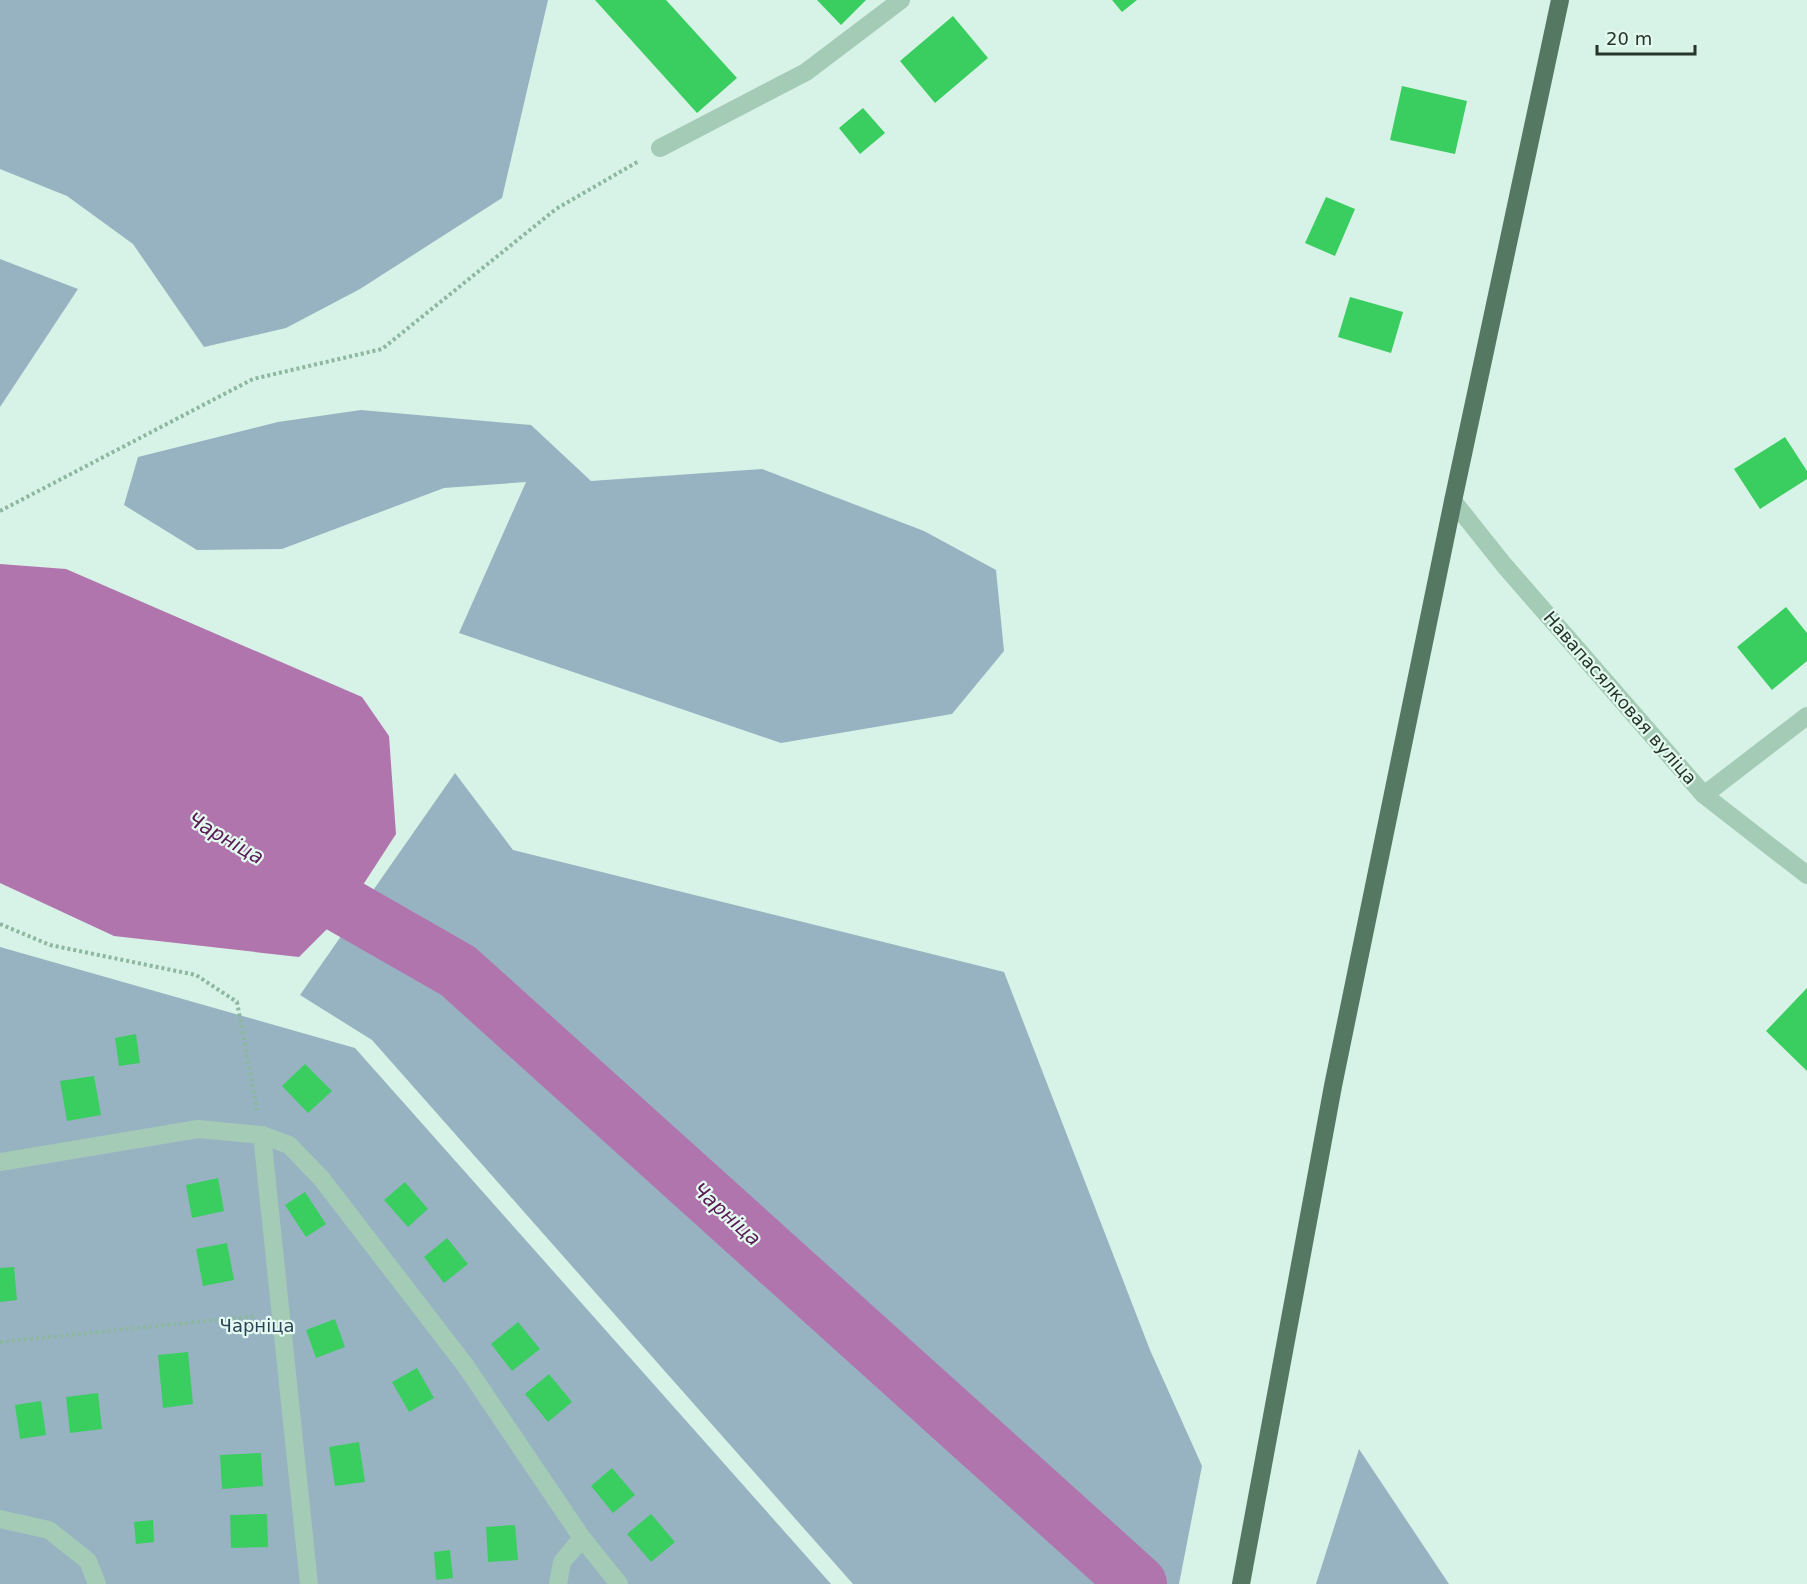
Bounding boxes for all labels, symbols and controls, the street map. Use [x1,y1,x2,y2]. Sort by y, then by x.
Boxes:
scale bar [1597,18,1694,56]
text: 20 m [1606,28,1652,49]
street label: Навапасялковая вуліца [1540,607,1701,788]
water label: Чарніца [184,807,268,869]
water label: Чарніца [688,1177,766,1251]
park label: Чарніца [220,1315,294,1336]

